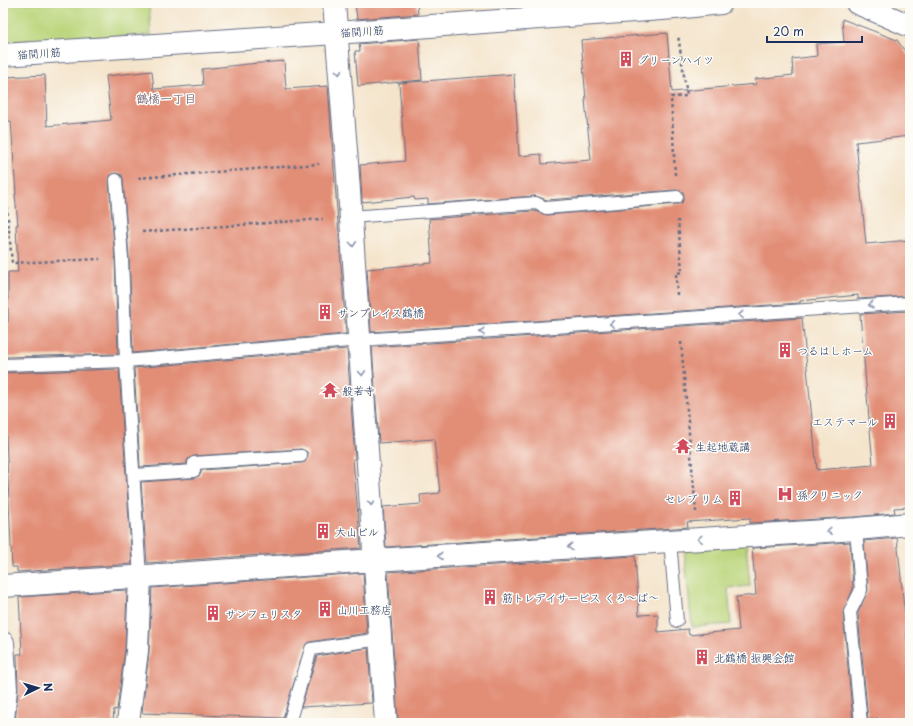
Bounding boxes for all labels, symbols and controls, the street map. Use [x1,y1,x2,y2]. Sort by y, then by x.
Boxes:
scale bar [767,18,862,44]
street label: 猫間川筋 [339,21,385,41]
text: 20 m [773,22,804,40]
street label: 猫間川筋 [16,43,62,63]
building icon: グリーンハイツ [617,50,635,68]
place label: グリーンハイツ [638,51,714,68]
one-way arrow [335,69,344,75]
district label: 鶴橋一丁目 [136,89,196,107]
one-way arrow [349,241,358,247]
one-way arrow [868,301,874,310]
building icon: サンプレイス鶴橋 [316,303,334,321]
place label: サンプレイス鶴橋 [337,304,424,321]
one-way arrow [738,310,744,319]
one-way arrow [609,319,615,328]
one-way arrow [479,328,485,337]
building icon: つるはしホーム [776,341,794,359]
place label: つるはしホーム [797,342,874,359]
one-way arrow [358,370,367,376]
temple icon: 般若寺 [321,381,339,399]
place label: 般若寺 [342,382,375,399]
building icon: エステマール [881,412,899,430]
place label: エステマール [812,413,878,430]
temple icon: 生起地蔵講 [674,437,692,455]
place label: 生起地蔵講 [695,438,750,455]
hospital icon: 孫クリニック [776,485,794,503]
place label: 孫クリニック [797,486,863,503]
building icon: セレブ リム [726,489,744,507]
place label: セレブ リム [664,490,723,507]
one-way arrow [367,500,376,506]
building icon: 大山ビル [314,522,332,540]
place label: 大山ビル [335,523,379,540]
one-way arrow [826,527,832,535]
one-way arrow [696,534,703,543]
one-way arrow [567,543,573,552]
one-way arrow [437,551,443,560]
building icon: 筋トレデイサービス くろ〜ば〜 [481,588,499,606]
place label: 筋トレデイサービス くろ〜ば〜 [502,589,659,606]
building icon: 山川工務店 [316,600,334,618]
place label: 山川工務店 [337,601,392,618]
building icon: サンフェリスタ [204,604,222,622]
place label: サンフェリスタ [225,605,302,622]
building icon: 北鶴橋 振興会館 [693,648,711,666]
place label: 北鶴橋 振興会館 [714,649,795,666]
north arrow [18,668,58,708]
text: N [40,682,57,692]

